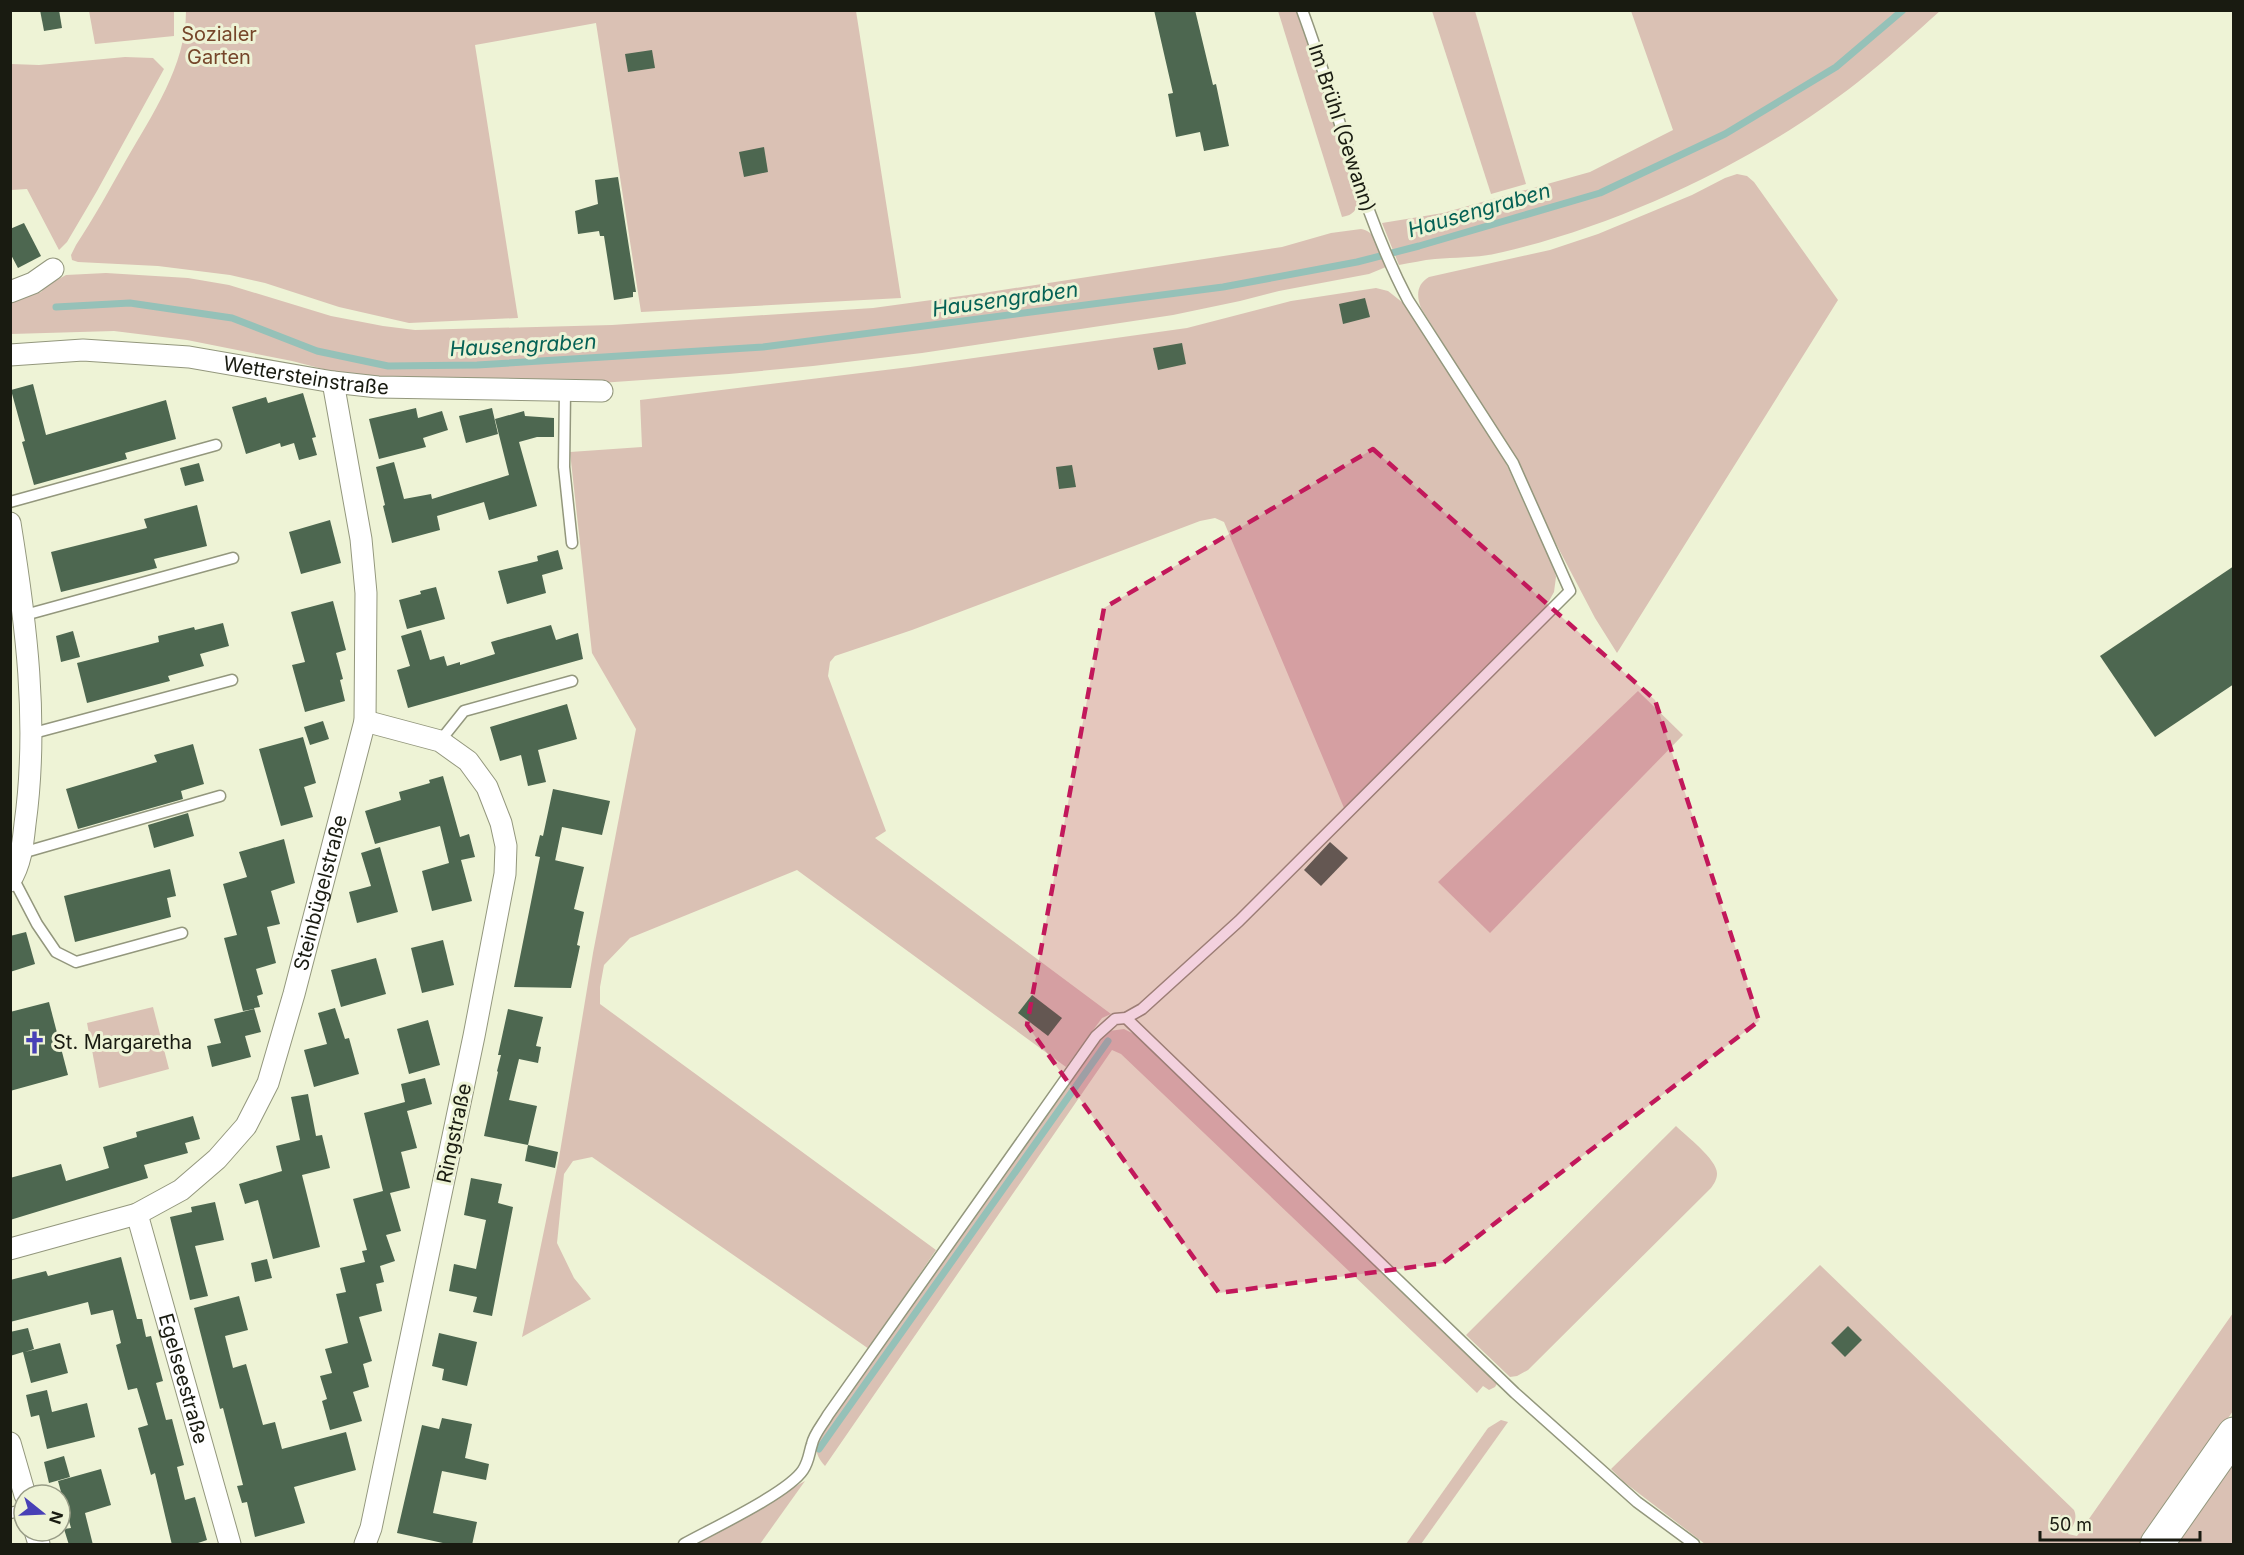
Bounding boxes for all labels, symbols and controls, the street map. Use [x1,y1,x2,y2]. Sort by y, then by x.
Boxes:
park label: Sozialer Garten [181,22,257,69]
street label: Im Brühl (Gewann) [1304,41,1380,215]
water label: Hausengraben [1405,178,1553,242]
water label: Hausengraben [930,276,1080,322]
water label: Hausengraben [449,329,597,361]
street label: Wettersteinstraße [221,351,389,399]
street label: Steinbügelstraße [289,812,352,973]
church icon: St. Margaretha [22,1029,48,1055]
place label: St. Margaretha [53,1030,192,1054]
street label: Ringstraße [432,1081,476,1185]
street label: Egelseestraße [154,1311,213,1447]
north arrow [12,1483,72,1543]
scale bar [2040,1504,2200,1542]
text: N [45,1509,68,1527]
text: 50 m [2049,1514,2092,1535]

